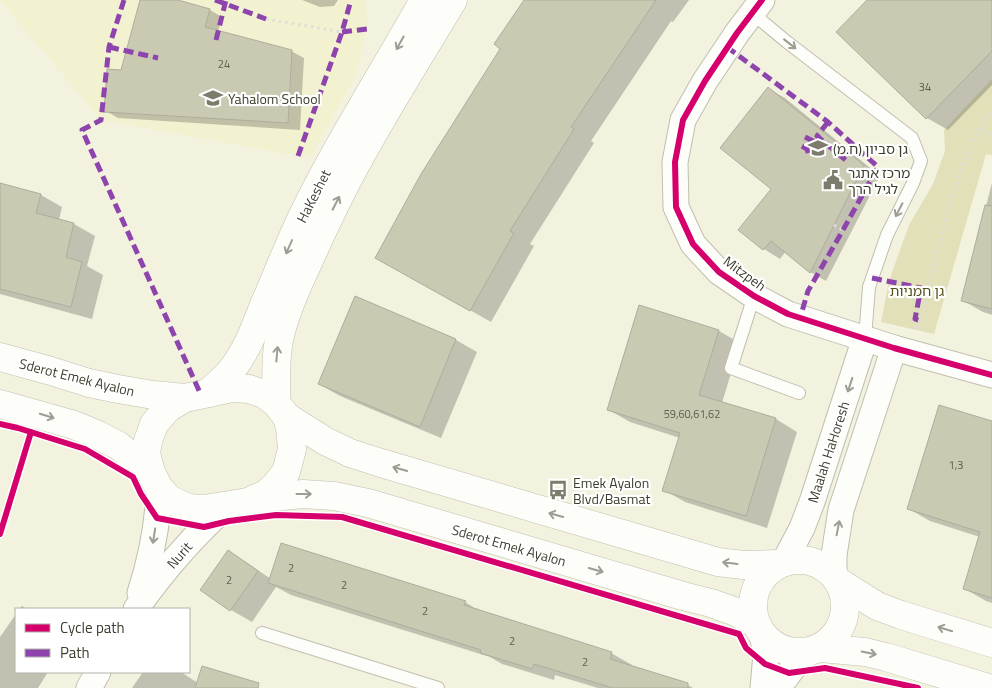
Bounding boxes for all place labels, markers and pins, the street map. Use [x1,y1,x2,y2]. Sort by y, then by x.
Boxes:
school or university icon: Yahalom School [202,87,224,109]
place label: Yahalom School [228,88,321,109]
school or university icon: גן סביון (ח.מ) [807,137,829,159]
place label: גן סביון (ח.מ) [833,138,908,159]
place label: מרכז אתגר לגיל הרך [848,162,910,199]
public building icon: מרכז אתגר לגיל הרך [822,169,844,191]
place label: Emek Ayalon Blvd/Basmat [573,472,651,509]
bus stop icon: Emek Ayalon Blvd/Basmat [547,479,569,501]

